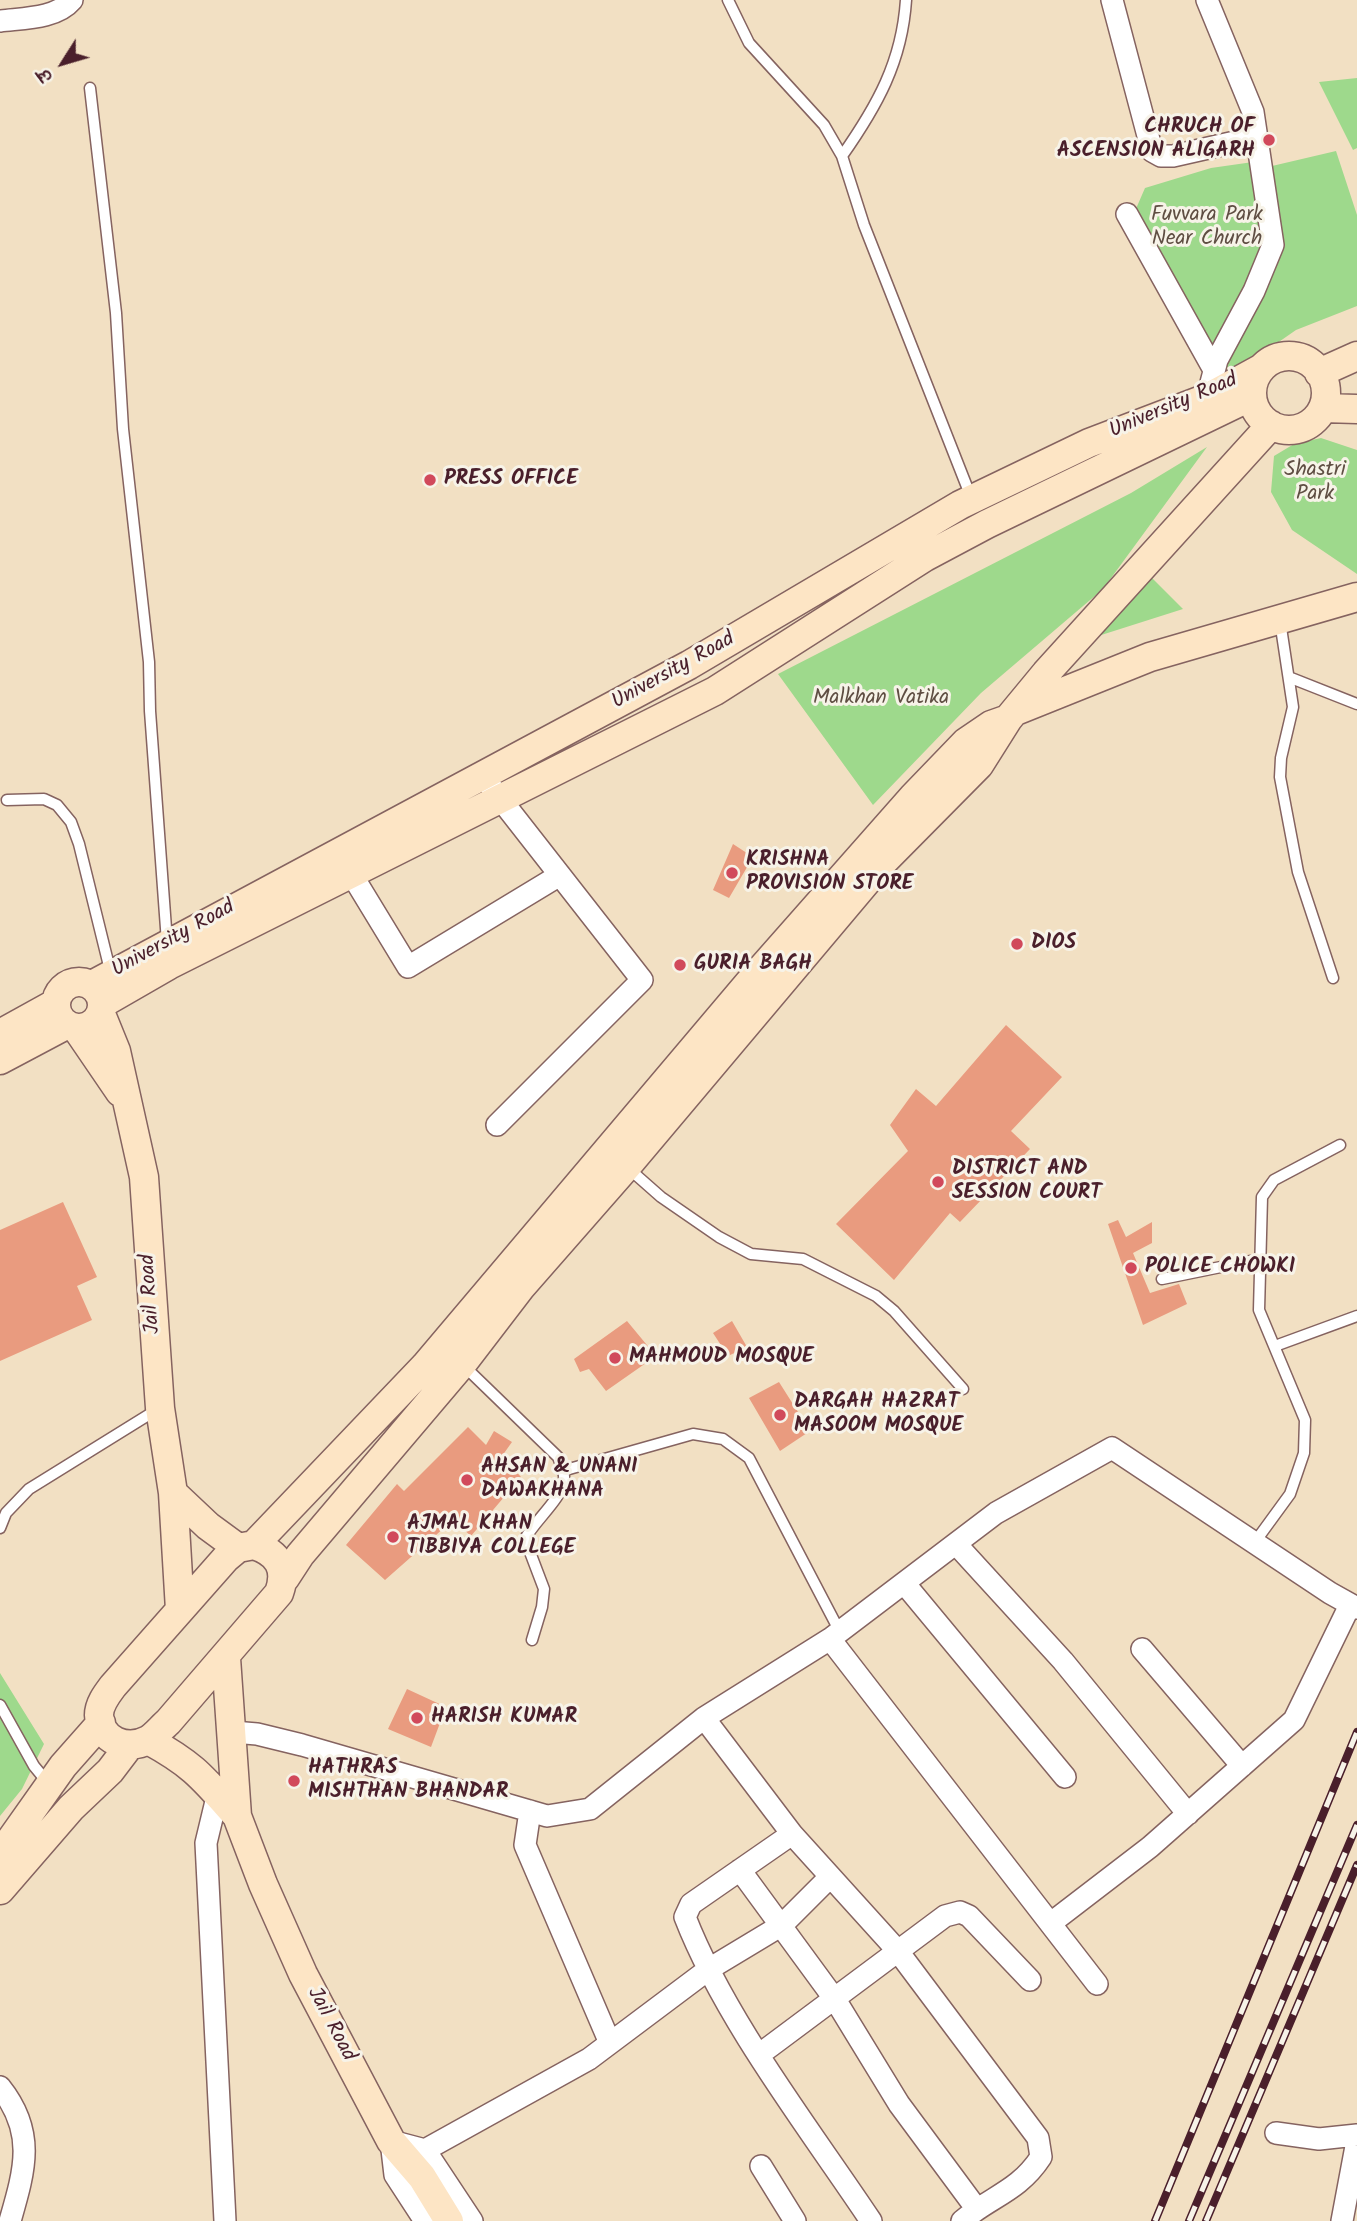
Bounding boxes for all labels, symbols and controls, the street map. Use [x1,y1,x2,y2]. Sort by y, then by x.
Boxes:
north arrow [28,28,98,98]
text: उ [31,62,62,89]
place label: CHRUCH OF ASCENSION ALIGARH [1057,115,1255,165]
marker: CHRUCH OF ASCENSION ALIGARH [1261,132,1277,148]
park label: Fuvvara Park Near Church [1151,203,1263,253]
street label: University Road [1106,369,1242,445]
park label: Shastri Park [1284,458,1346,508]
place label: PRESS OFFICE [444,467,578,493]
marker: PRESS OFFICE [422,472,438,488]
street label: University Road [608,628,740,716]
park label: Malkhan Vatika [813,686,949,712]
place label: KRISHNA PROVISION STORE [746,848,913,898]
marker: KRISHNA PROVISION STORE [724,865,740,881]
street label: University Road [108,896,240,984]
place label: DIOS [1031,931,1076,957]
marker: DIOS [1009,936,1025,952]
place label: GURIA BAGH [694,952,812,978]
marker: GURIA BAGH [672,957,688,973]
place label: DISTRICT AND SESSION COURT [952,1157,1102,1207]
marker: DISTRICT AND SESSION COURT [930,1174,946,1190]
street label: Jail Road [137,1253,167,1335]
place label: POLICE CHOWKI [1145,1255,1295,1281]
marker: POLICE CHOWKI [1123,1260,1139,1276]
place label: MAHMOUD MOSQUE [629,1345,814,1371]
marker: MAHMOUD MOSQUE [607,1350,623,1366]
place label: DARGAH HAZRAT MASOOM MOSQUE [794,1390,963,1440]
marker: DARGAH HAZRAT MASOOM MOSQUE [772,1407,788,1423]
place label: AHSAN & UNANI DAWAKHANA [481,1455,637,1505]
marker: AHSAN & UNANI DAWAKHANA [459,1472,475,1488]
place label: AJMAL KHAN TIBBIYA COLLEGE [407,1512,575,1562]
marker: AJMAL KHAN TIBBIYA COLLEGE [385,1529,401,1545]
place label: HARISH KUMAR [431,1705,577,1731]
marker: HARISH KUMAR [409,1710,425,1726]
place label: HATHRAS MISHTHAN BHANDAR [308,1756,508,1806]
marker: HATHRAS MISHTHAN BHANDAR [286,1773,302,1789]
street label: Jail Road [300,1984,360,2066]

